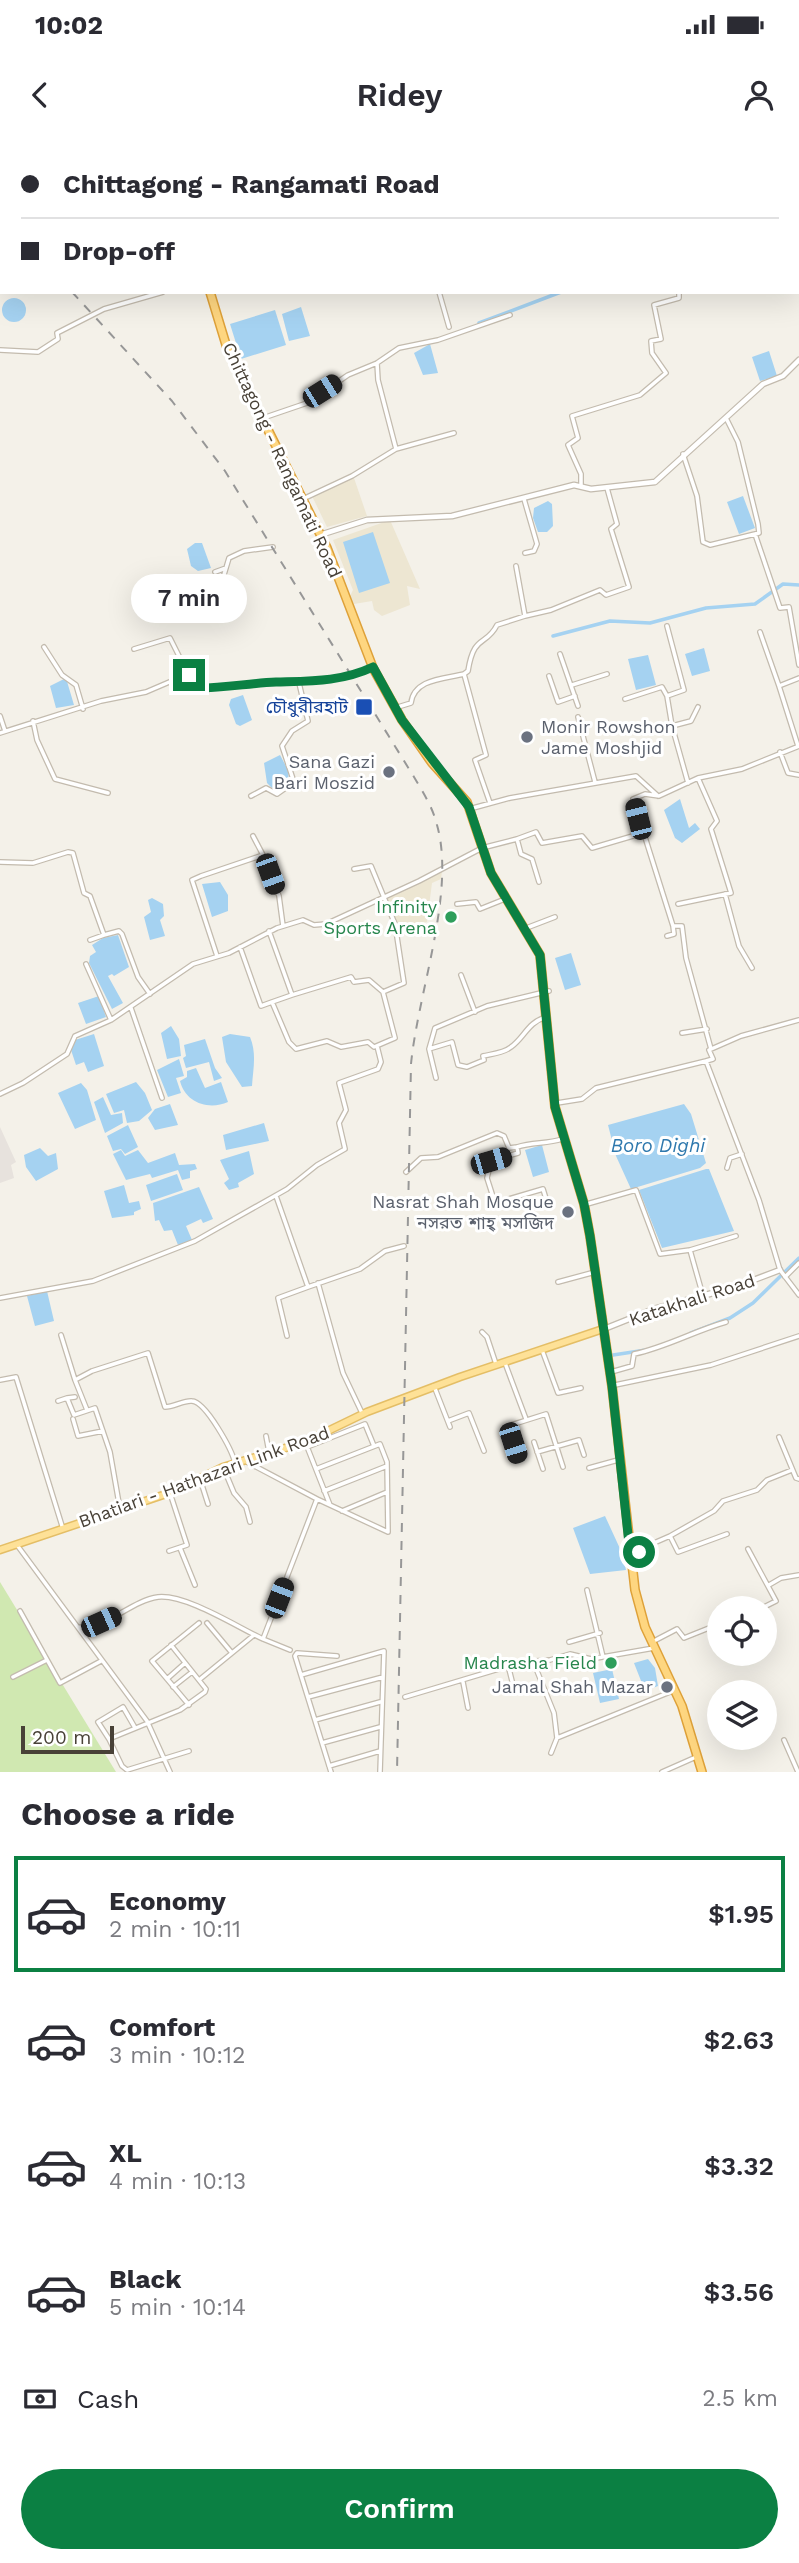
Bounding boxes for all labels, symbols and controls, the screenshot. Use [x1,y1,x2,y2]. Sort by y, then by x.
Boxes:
text: 10:02 [35,10,103,40]
icon: back [21,76,59,114]
text: Ridey [356,76,443,114]
icon: person [740,76,778,114]
text: Chittagong - Rangamati Road [63,169,440,199]
text: Drop-off [63,236,175,266]
street label: Chittagong - Rangamati Road [219,339,346,581]
car [299,371,346,411]
callout: 7 min [131,574,247,622]
text: 7 min [158,585,220,612]
route end [173,659,205,691]
place label: চৌধুরীরহাট [266,696,349,718]
marker: চৌধুরীরহাট [354,697,374,717]
place label: Monir Rowshon Jame Moshjid [541,716,676,758]
marker: Monir Rowshon Jame Moshjid [519,729,535,745]
place label: Sana Gazi Bari Moszid [274,751,375,793]
marker: Sana Gazi Bari Moszid [381,764,397,780]
car [623,796,654,842]
car [253,851,288,897]
place label: Infinity Sports Arena [324,896,438,938]
marker: Infinity Sports Arena [443,909,459,925]
water label: Boro Dighi [611,1134,706,1157]
car [468,1145,515,1177]
place label: Nasrat Shah Mosque নসরত শাহ্‌ মসজিদ [372,1191,555,1233]
marker: Nasrat Shah Mosque নসরত শাহ্‌ মসজিদ [560,1204,576,1220]
street label: Katakhali Road [626,1269,757,1330]
car [497,1420,530,1466]
street label: Bhatiari - Hathazari Link Road [76,1421,332,1532]
route start [623,1536,655,1568]
car [262,1575,297,1621]
map controls [707,1596,777,1750]
button: locate [707,1596,777,1666]
car [78,1604,125,1640]
place label: Madrasha Field [463,1652,597,1673]
marker: Madrasha Field [603,1655,619,1671]
place label: Jamal Shah Mazar [492,1676,653,1697]
marker: Jamal Shah Mazar [659,1679,675,1695]
button: layers [707,1680,777,1750]
scale bar [21,1723,114,1755]
text: 200 m [32,1726,91,1749]
text: Choose a ride [21,1795,235,1833]
icon: car [25,1883,88,1946]
text: Economy [109,1886,226,1916]
text: $1.95 [708,1899,774,1929]
text: 2 min · 10:11 [109,1916,241,1943]
icon: car [25,2009,88,2072]
text: Comfort [109,2012,215,2042]
text: $2.63 [704,2025,774,2055]
text: 3 min · 10:12 [109,2042,245,2069]
icon: car [25,2135,88,2198]
text: XL [109,2138,142,2168]
text: $3.32 [704,2151,774,2181]
text: 4 min · 10:13 [109,2168,246,2195]
icon: car [25,2261,88,2324]
text: Black [109,2264,181,2294]
text: $3.56 [704,2277,774,2307]
text: 5 min · 10:14 [109,2294,246,2321]
icon: cash [21,2380,59,2418]
text: Cash [77,2384,139,2414]
text: 2.5 km [702,2385,778,2412]
button: Confirm [21,2469,778,2549]

